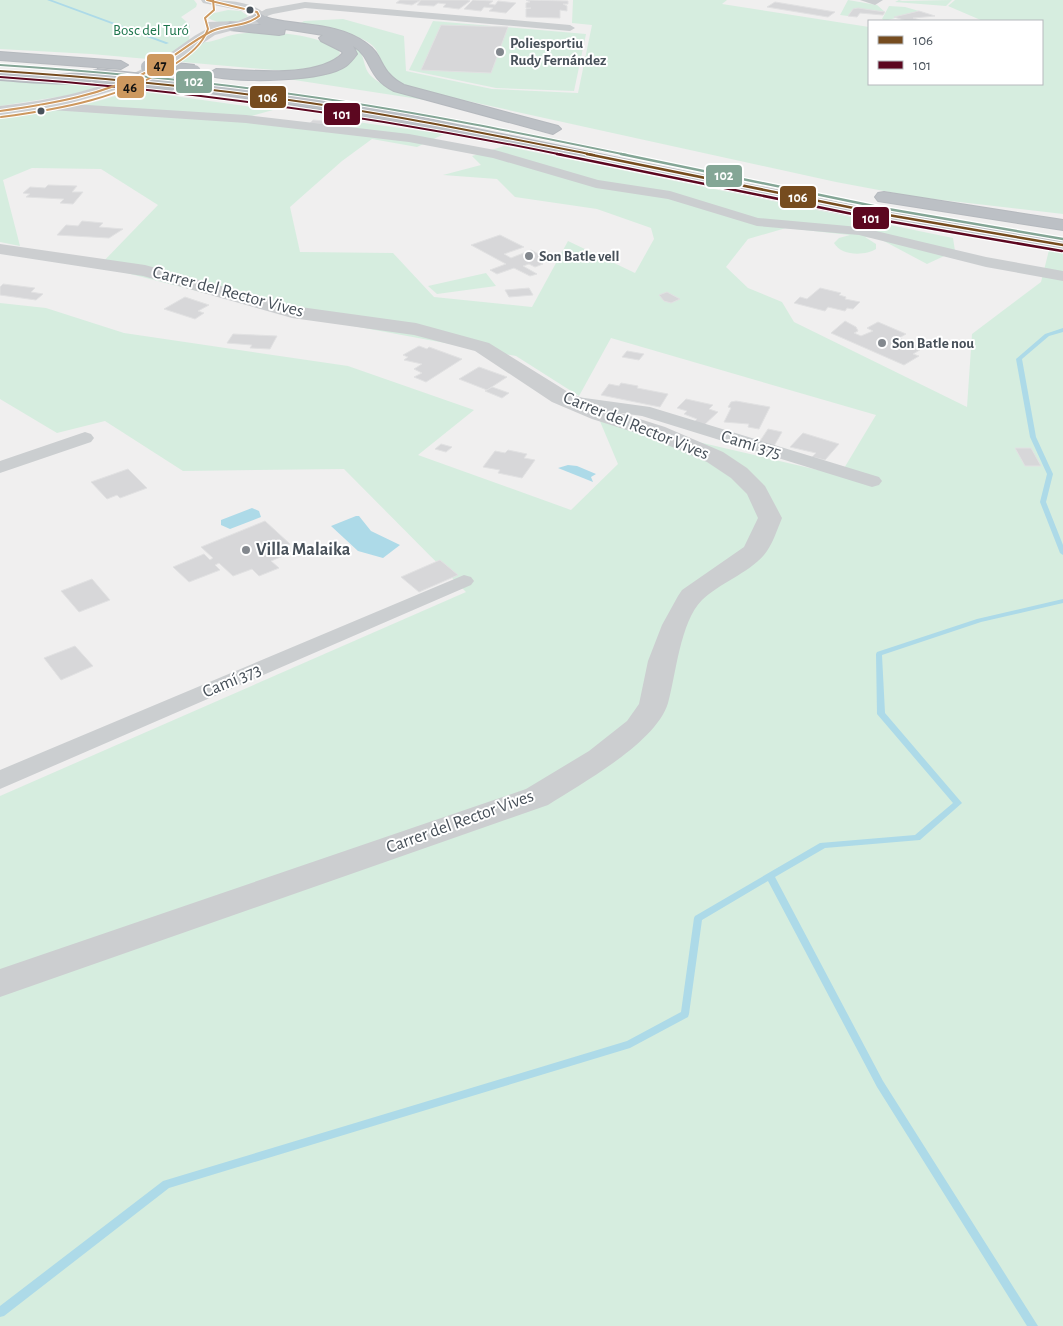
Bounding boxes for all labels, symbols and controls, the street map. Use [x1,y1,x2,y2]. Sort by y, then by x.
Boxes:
unlabelled marker [245,5,255,15]
legend [868,20,1043,85]
park label: Bosc del Turó [113,23,189,38]
text: 106 [913,33,933,48]
place label: Poliesportiu Rudy Fernández [510,36,606,68]
marker: Poliesportiu Rudy Fernández [494,46,506,58]
line badge: 47 [146,53,175,77]
text: 101 [913,58,931,73]
text: 47 [153,59,167,73]
line badge: 102 [175,70,213,94]
line badge: 46 [116,75,145,99]
text: 102 [185,75,204,89]
text: 46 [123,81,137,95]
line badge: 106 [249,85,287,109]
text: 106 [258,91,278,105]
line badge: 101 [323,102,361,126]
unlabelled marker [36,106,46,116]
text: 101 [333,108,351,122]
line badge: 102 [705,164,743,188]
text: 102 [715,169,734,183]
line badge: 106 [779,185,817,209]
text: 106 [788,191,808,205]
line badge: 101 [852,206,890,230]
text: 101 [862,212,880,226]
place label: Son Batle vell [539,249,619,264]
marker: Son Batle vell [523,250,535,262]
street label: Carrer del Rector Vives [151,263,305,321]
place label: Son Batle nou [892,336,974,351]
marker: Son Batle nou [876,337,888,349]
street label: Carrer del Rector Vives [561,389,711,463]
street label: Camí 375 [719,427,783,463]
place label: Villa Malaika [256,541,351,559]
marker: Villa Malaika [240,544,252,556]
street label: Camí 373 [200,661,264,701]
street label: Carrer del Rector Vives [384,787,536,857]

